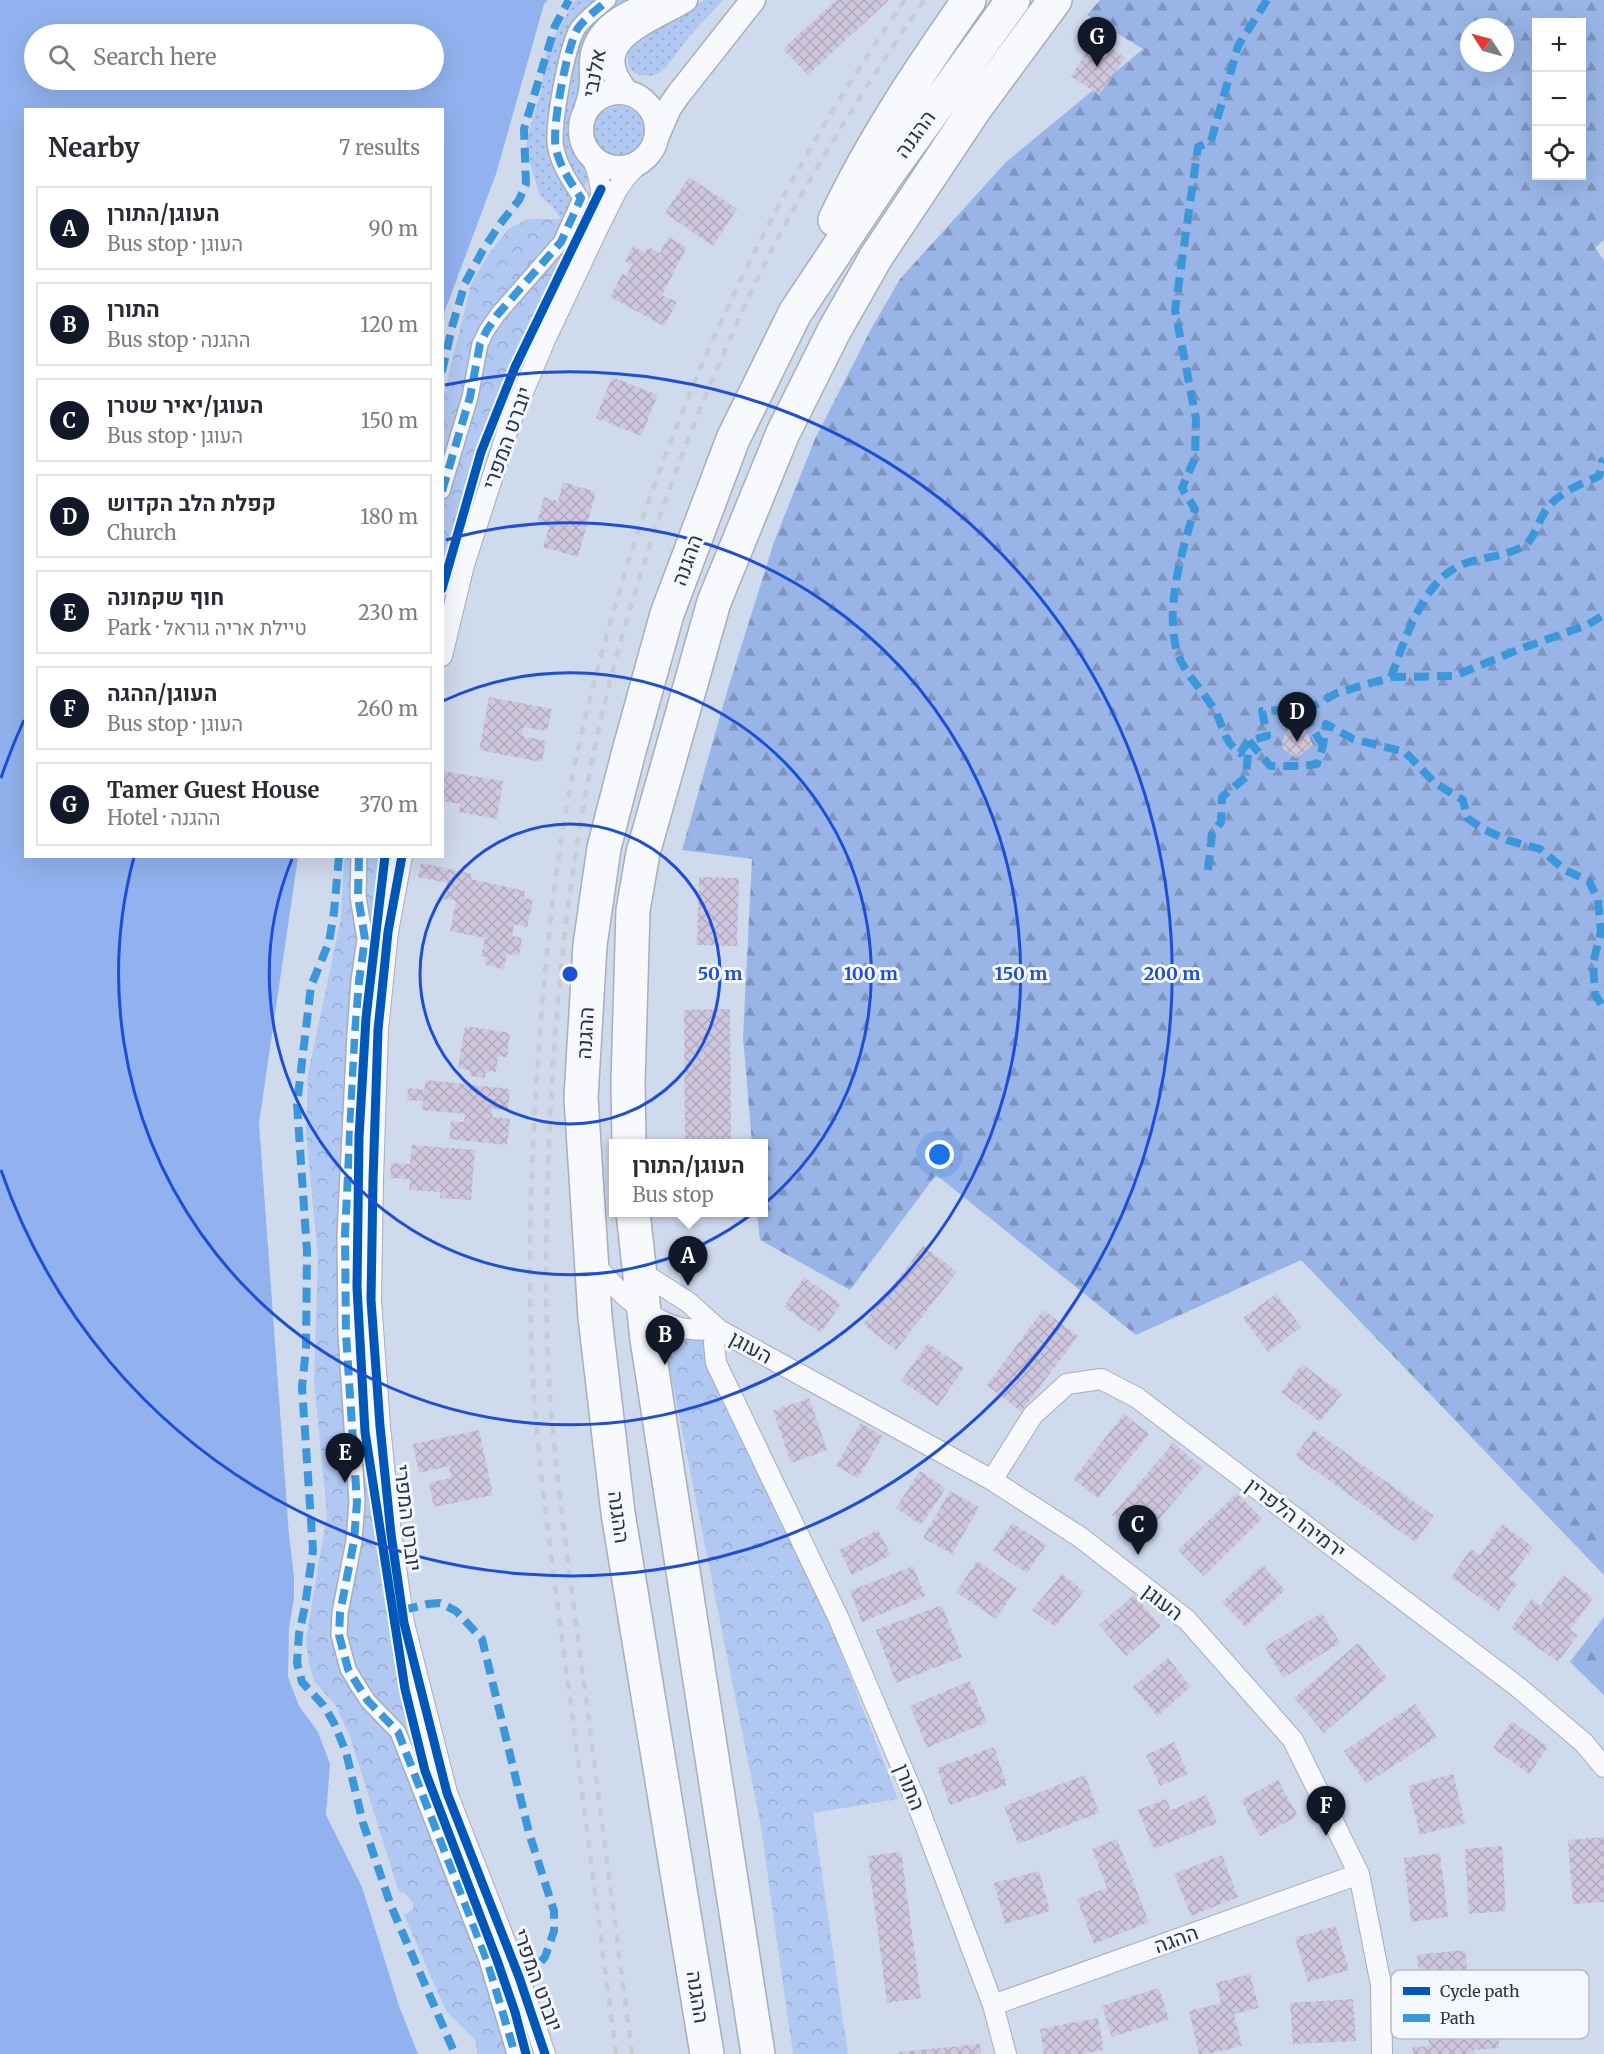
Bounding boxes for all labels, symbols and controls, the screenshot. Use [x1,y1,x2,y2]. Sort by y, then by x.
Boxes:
pin: G [1078,17,1116,67]
north arrow [1460,18,1514,72]
map controls [1532,18,1586,180]
button: + [1532,18,1586,72]
search box [24,24,444,90]
icon: search [45,41,78,74]
text: Search here [93,43,216,71]
street label: אלנבי [576,46,612,100]
button: − [1532,72,1586,126]
street label: ההגנה [889,105,941,163]
button: locate [1532,126,1586,180]
text: Nearby [48,131,140,164]
text: 7 results [339,135,420,160]
text: העוגן/התורן [107,199,220,227]
text: A [62,216,77,241]
text: 90 m [368,216,418,241]
text: Bus stop · העוגן [107,231,243,256]
text: התורן [107,295,160,323]
text: B [63,312,76,337]
text: 120 m [360,312,418,337]
text: Bus stop · ההגנה [107,327,251,352]
street label: יוברט המפרי [476,383,538,493]
text: העוגן/יאיר שטרן [107,391,263,419]
text: C [63,408,76,433]
text: 150 m [361,408,418,433]
text: Bus stop · העוגן [107,423,243,448]
text: קפלת הלב הקדוש [107,489,276,517]
text: D [62,504,77,529]
text: 180 m [360,504,418,529]
text: Church [107,520,177,545]
street label: ההגנה [665,531,709,589]
text: חוף שקמונה [107,583,224,611]
text: E [63,600,76,625]
text: 230 m [358,600,418,625]
text: Park · טיילת אריה גוראל [107,615,307,640]
text: העוגן/ההגה [107,679,217,707]
pin: D [1278,692,1316,742]
text: F [63,696,76,721]
text: 260 m [357,696,418,721]
text: Bus stop · העוגן [107,711,243,736]
text: Tamer Guest House [107,776,320,804]
text: G [62,792,77,817]
text: 370 m [359,792,418,817]
text: Hotel · ההגנה [107,805,220,830]
text: 50 m [698,962,742,985]
text: 100 m [844,962,898,985]
text: 150 m [995,962,1047,985]
text: 200 m [1144,962,1200,985]
centre of rings [560,964,580,984]
street label: ההגנה [570,1006,600,1060]
popup [609,1139,768,1217]
your location [925,1140,954,1169]
text: העוגן/התורן [632,1151,745,1179]
text: Bus stop [632,1182,714,1207]
pin: A [668,1236,708,1286]
pin: B [646,1316,684,1365]
street label: העוגן [725,1324,777,1370]
pin: E [326,1434,364,1483]
street label: יוברט המפרי [388,1463,428,1573]
street label: ירמיהו הלפרין [1240,1471,1352,1565]
street label: ההגנה [602,1489,636,1545]
pin: C [1118,1506,1158,1555]
street label: העוגן [1137,1578,1189,1626]
street label: התורן [888,1760,932,1814]
pin: F [1306,1786,1346,1836]
street label: ההגה [1150,1919,1202,1959]
street label: יוברט המפרי [507,1925,569,2035]
street label: ההגנה [681,1969,715,2025]
legend [1391,1970,1589,2039]
text: Cycle path [1440,1981,1520,2001]
text: Path [1440,2008,1476,2028]

